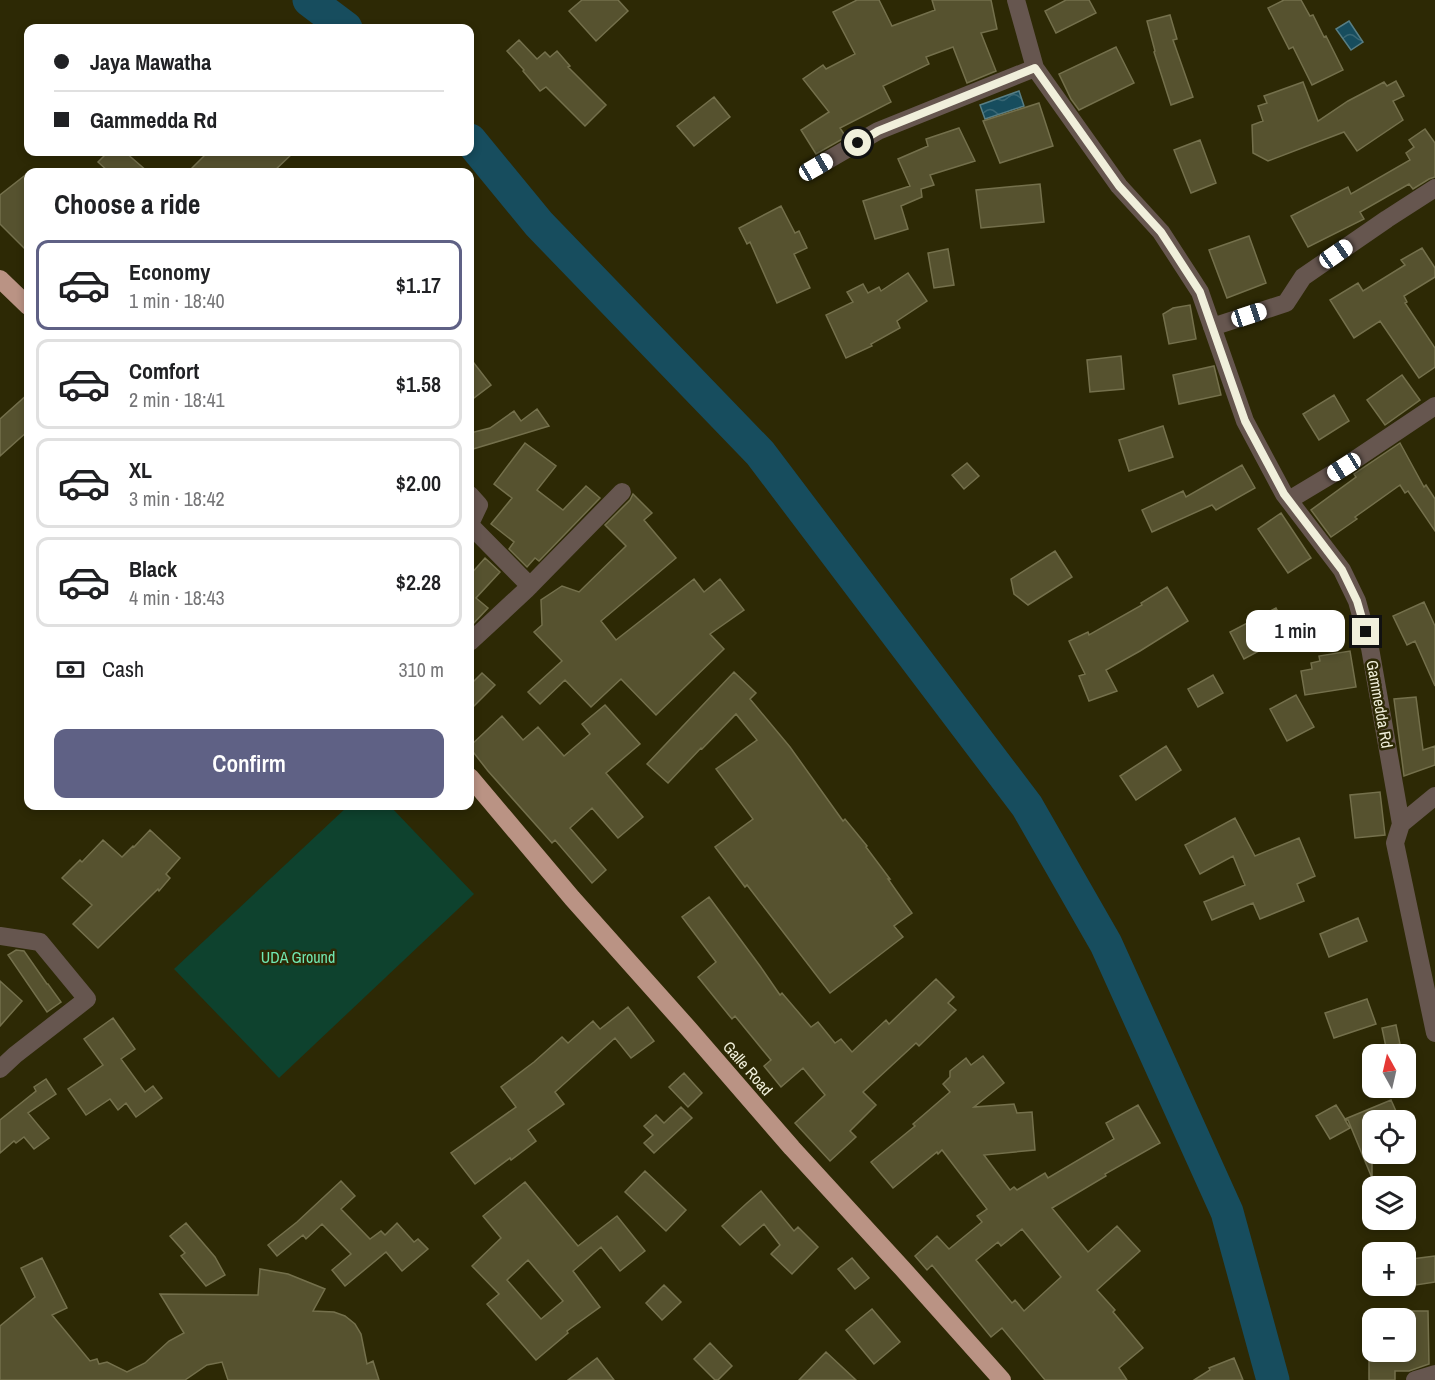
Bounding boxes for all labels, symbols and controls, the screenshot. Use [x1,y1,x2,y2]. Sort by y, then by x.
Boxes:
text: Jaya Mawatha [90,47,211,77]
text: Gammedda Rd [90,105,217,135]
route start [844,129,871,156]
car [796,150,836,184]
text: Choose a ride [54,186,200,222]
car [1316,236,1356,272]
text: Economy [129,257,210,287]
icon: car [57,258,111,312]
text: $1.17 [396,270,441,300]
text: 1 min · 18:40 [129,287,225,314]
car [1229,301,1269,329]
text: Comfort [129,356,199,386]
icon: car [57,357,111,411]
text: $1.58 [396,369,441,399]
text: 2 min · 18:41 [129,386,225,413]
car [1324,450,1364,484]
text: XL [129,455,152,485]
icon: car [57,456,111,510]
text: $2.00 [396,468,441,498]
text: 3 min · 18:42 [129,485,225,512]
text: Black [129,554,177,584]
icon: car [57,555,111,609]
text: $2.28 [396,567,441,597]
text: 4 min · 18:43 [129,584,225,611]
callout: 1 min [1246,611,1345,653]
text: 1 min [1274,617,1317,644]
route end [1352,618,1379,645]
icon: cash [54,653,87,686]
text: Cash [102,654,144,684]
text: 310 m [398,656,444,683]
street label: Gammedda Rd [1361,658,1399,750]
button: Confirm [54,729,444,798]
park label: UDA Ground [261,946,335,968]
street label: Galle Road [718,1036,778,1100]
north arrow [1362,1044,1416,1098]
map controls [1362,1044,1416,1362]
button: locate [1362,1110,1416,1164]
button: layers [1362,1176,1416,1230]
button: + [1362,1242,1416,1296]
button: − [1362,1308,1416,1362]

